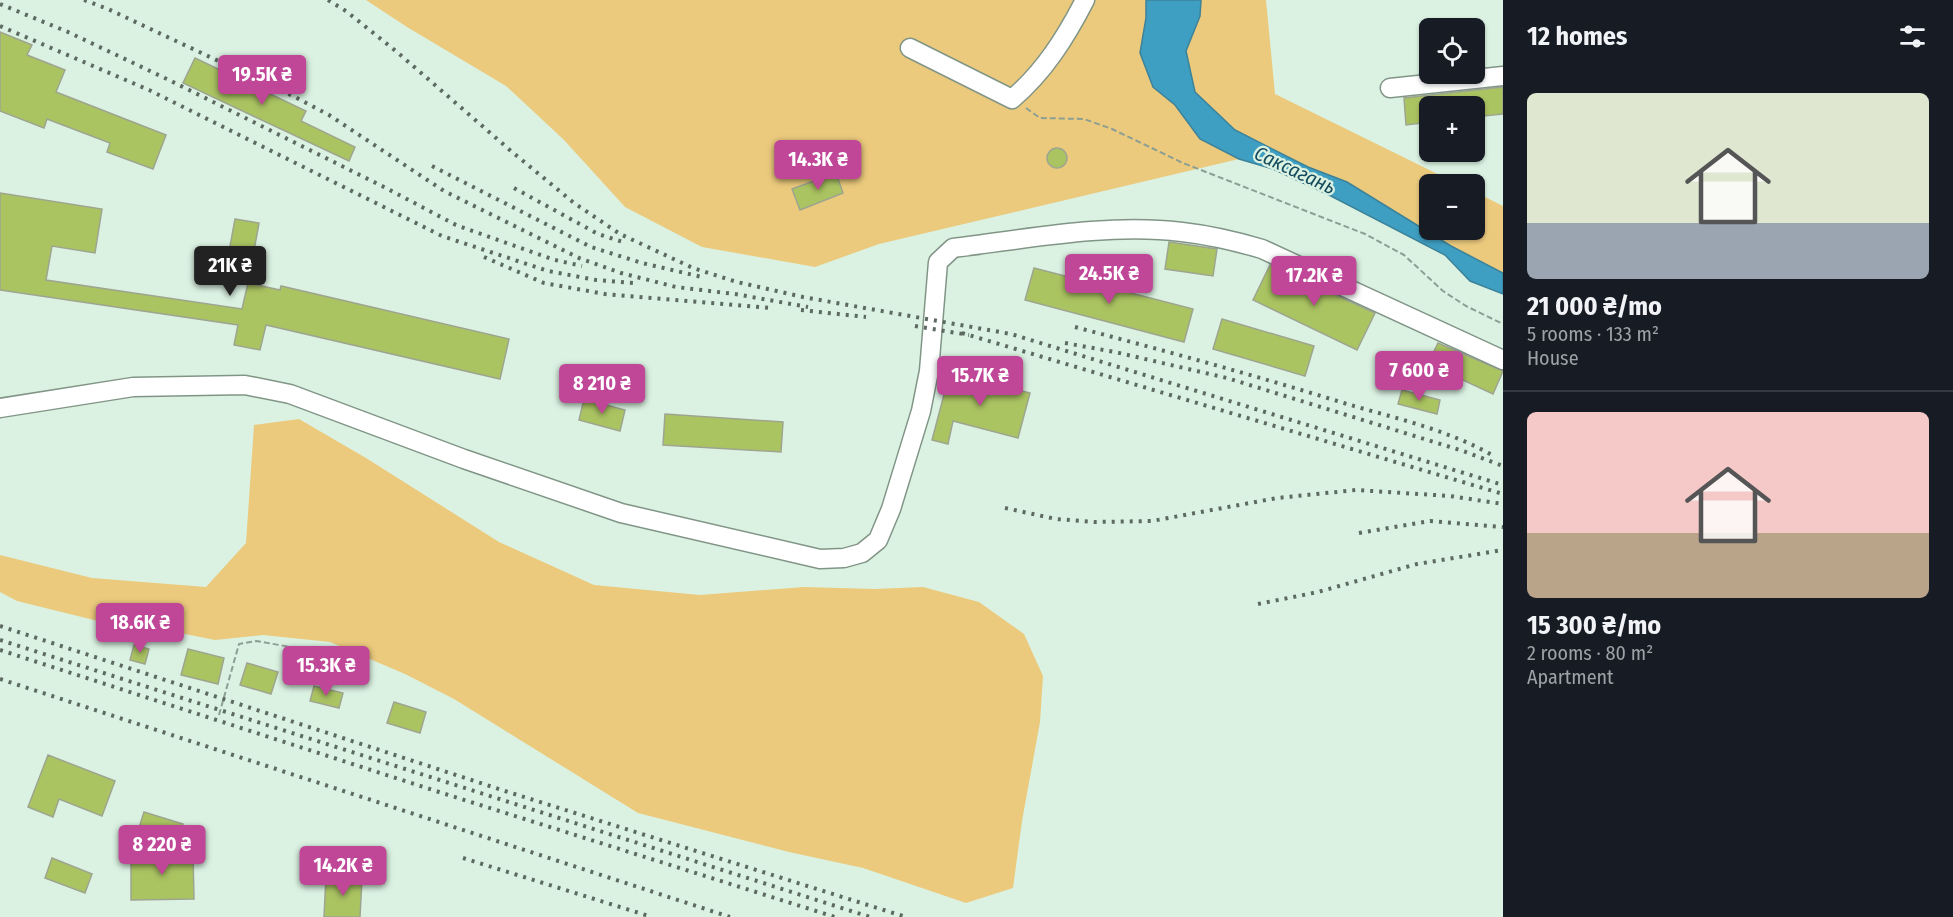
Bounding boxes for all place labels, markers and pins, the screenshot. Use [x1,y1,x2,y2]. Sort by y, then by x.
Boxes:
pin: 19.5K ₴ [207,55,317,106]
pin: 14.3K ₴ [763,140,873,191]
pin: 21K ₴ [188,246,272,297]
pin: 24.5K ₴ [1054,254,1164,305]
pin: 17.2K ₴ [1259,256,1369,307]
pin: 7 600 ₴ [1364,351,1474,402]
pin: 15.7K ₴ [925,356,1035,407]
pin: 8 210 ₴ [547,364,657,415]
pin: 18.6K ₴ [85,603,195,654]
pin: 15.3K ₴ [271,646,381,697]
pin: 8 220 ₴ [107,825,217,876]
pin: 14.2K ₴ [288,846,398,897]

